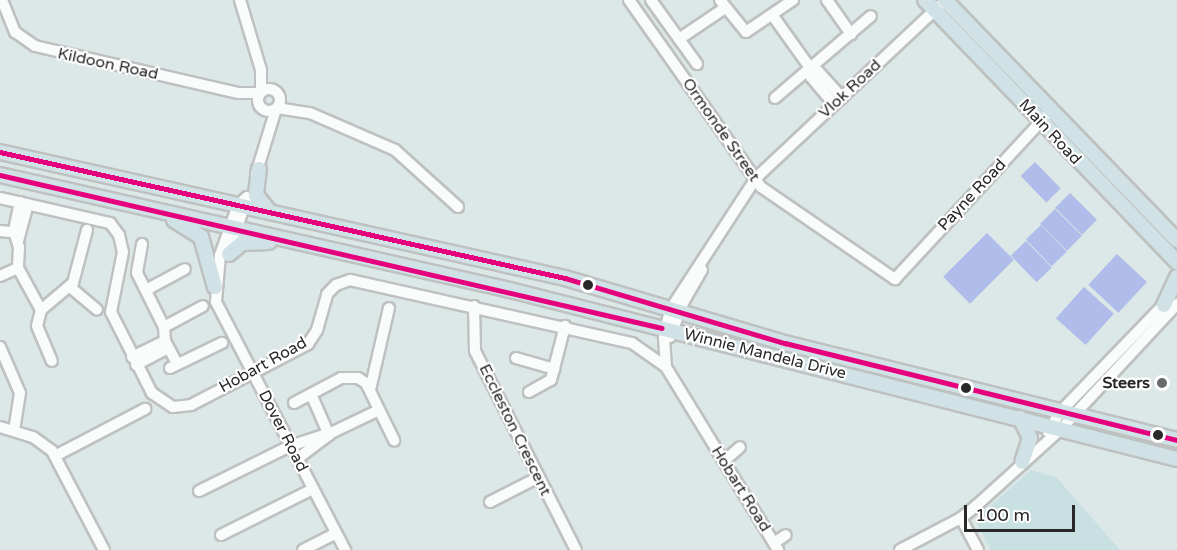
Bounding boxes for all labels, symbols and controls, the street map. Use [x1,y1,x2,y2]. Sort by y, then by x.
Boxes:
street label: Kildoon Road [56,44,160,84]
street label: Vlok Road [815,55,885,123]
street label: Ormonde Street [678,74,764,186]
street label: Main Road [1015,95,1085,169]
street label: Payne Road [934,155,1010,235]
unlabelled marker [582,279,594,291]
street label: Winnie Mandela Drive [682,325,848,383]
street label: Hobart Road [216,333,310,397]
street label: Eccleston Crescent [475,361,555,499]
place label: Steers [1103,373,1150,393]
marker: Steers [1155,376,1169,390]
unlabelled marker [960,382,972,394]
street label: Dover Road [254,387,312,475]
unlabelled marker [1152,429,1164,441]
street label: Hobart Road [707,443,775,535]
scale bar [967,493,1078,531]
text: 100 m [975,504,1030,526]

